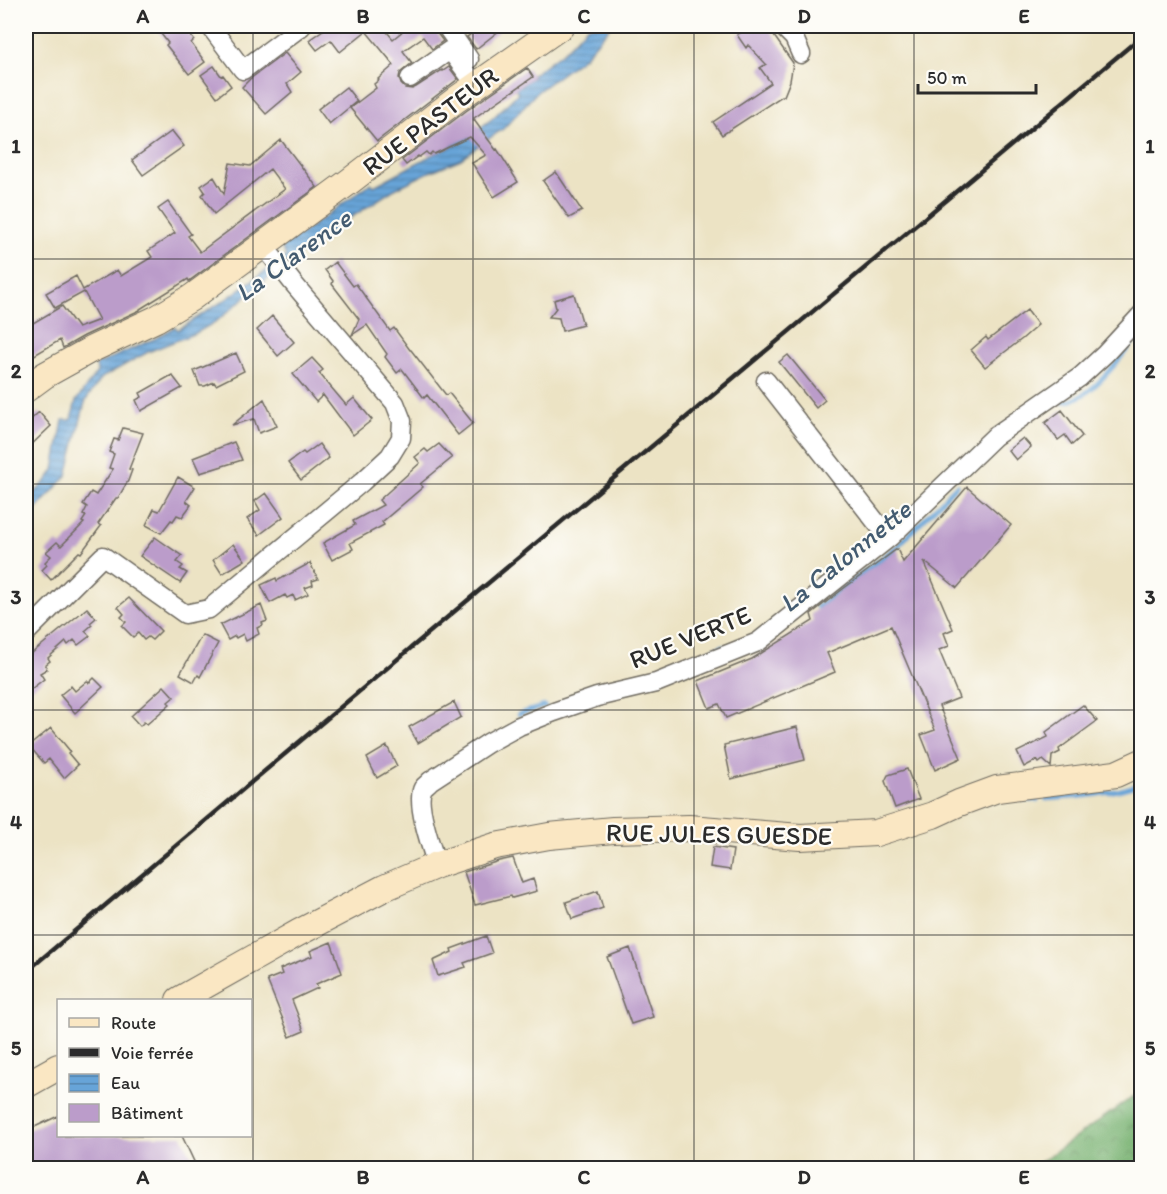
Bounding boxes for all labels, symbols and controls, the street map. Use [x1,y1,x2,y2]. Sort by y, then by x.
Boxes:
text: A [136,4,150,28]
text: B [357,4,370,28]
text: C [578,4,591,28]
text: D [797,4,811,28]
text: E [1018,4,1030,28]
scale bar [918,57,1036,95]
street label: RUE PASTEUR [356,60,504,182]
text: 50 m [927,67,967,89]
text: 1 [11,134,21,158]
text: 1 [1145,134,1155,158]
water label: La Clarence [228,201,359,308]
text: 2 [11,359,22,383]
text: 2 [1145,359,1156,383]
water label: La Calonnette [772,492,919,619]
text: 3 [11,585,22,609]
text: 3 [1145,585,1156,609]
street label: RUE VERTE [625,598,755,676]
text: 4 [10,810,22,834]
text: 4 [1144,810,1156,834]
street label: RUE JULES GUESDE [606,816,832,852]
legend [57,999,252,1137]
text: Route [111,1012,156,1034]
text: 5 [11,1036,22,1060]
text: 5 [1145,1036,1156,1060]
text: Voie ferrée [111,1042,193,1064]
text: Eau [111,1072,140,1094]
text: Bâtiment [111,1102,184,1124]
text: A [136,1165,150,1189]
text: B [357,1165,370,1189]
text: C [578,1165,591,1189]
text: D [797,1165,811,1189]
text: E [1018,1165,1030,1189]

